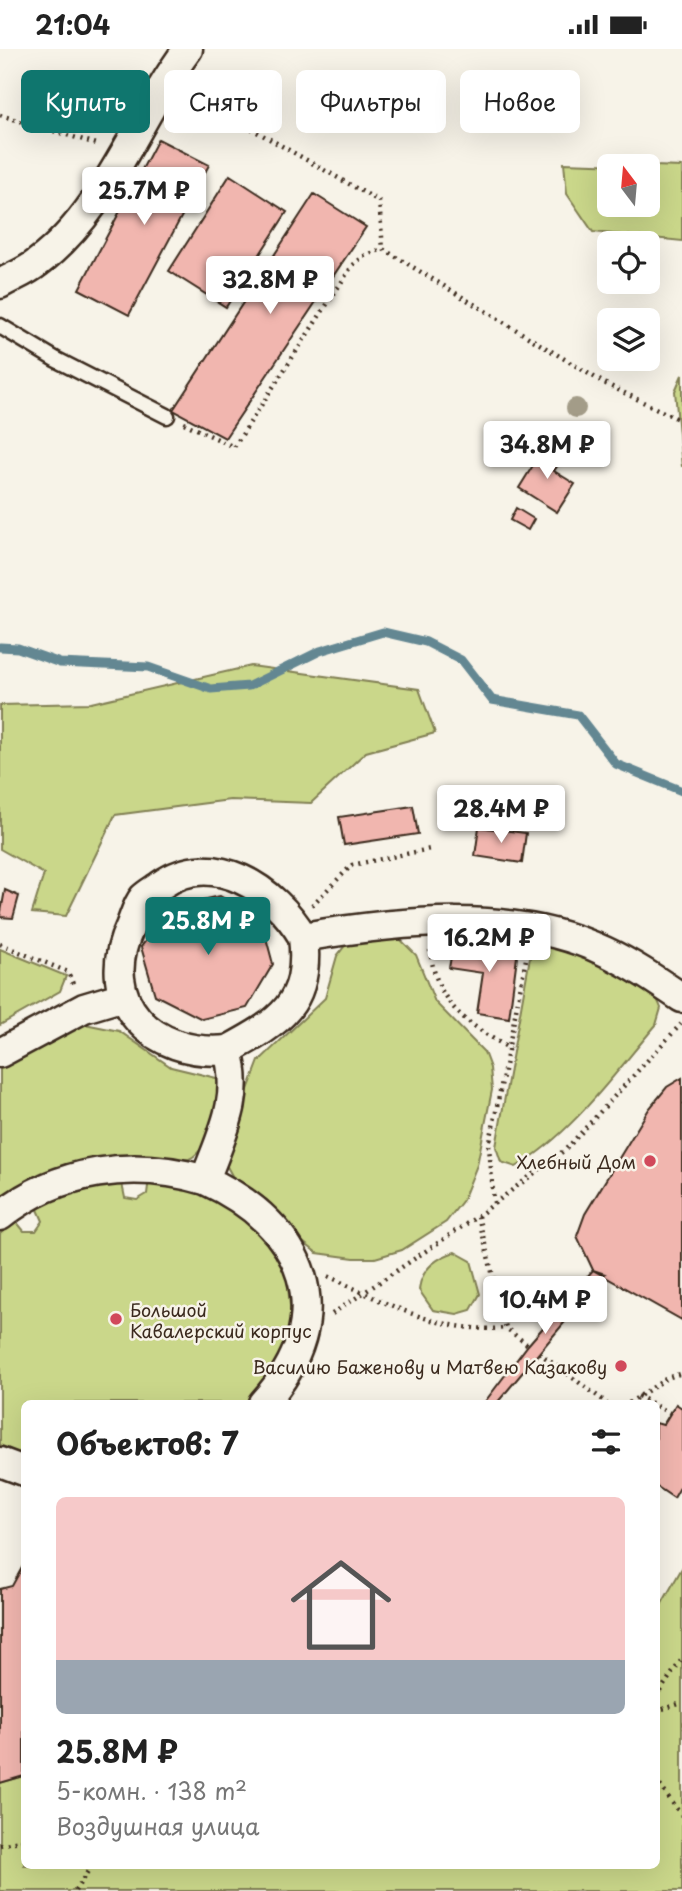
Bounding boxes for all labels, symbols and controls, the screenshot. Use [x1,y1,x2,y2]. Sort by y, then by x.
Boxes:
text: 21:04 [35,5,110,44]
chip: Купить [21,70,150,133]
chip: Снять [164,70,282,133]
chip: Фильтры [296,70,446,133]
chip: Новое [460,70,580,133]
north arrow [597,154,660,217]
map controls [597,154,660,371]
pin: 25.7M ₽ [79,167,209,227]
text: 25.7M ₽ [98,172,190,207]
button: locate [597,231,660,294]
pin: 32.8M ₽ [205,257,335,316]
text: 32.8M ₽ [222,261,318,296]
button: layers [597,308,660,371]
pin: 34.8M ₽ [482,421,612,481]
text: 34.8M ₽ [499,426,595,461]
pin: 28.4M ₽ [436,785,566,845]
text: 28.4M ₽ [453,790,549,825]
pin: 25.8M ₽ [143,897,273,957]
text: 25.8M ₽ [161,902,255,937]
pin: 16.2M ₽ [424,915,554,974]
text: 16.2M ₽ [444,919,534,954]
place label: Хлебный Дом [517,1148,636,1175]
marker: Хлебный Дом [642,1153,658,1169]
pin: 10.4M ₽ [480,1277,610,1336]
text: 10.4M ₽ [499,1281,591,1316]
place label: Большой Кавалерский корпус [130,1296,312,1344]
marker: Большой Кавалерский корпус [108,1311,124,1327]
place label: Василию Баженову и Матвею Казакову [252,1353,607,1380]
marker: Василию Баженову и Матвею Казакову [613,1358,629,1374]
text: Объектов: 7 [56,1420,239,1465]
icon: filters [587,1423,625,1461]
icon: home [278,1542,404,1668]
text: 25.8M ₽ [56,1728,178,1773]
text: 5-комн. · 138 m² [56,1773,247,1808]
text: Воздушная улица [56,1808,260,1843]

